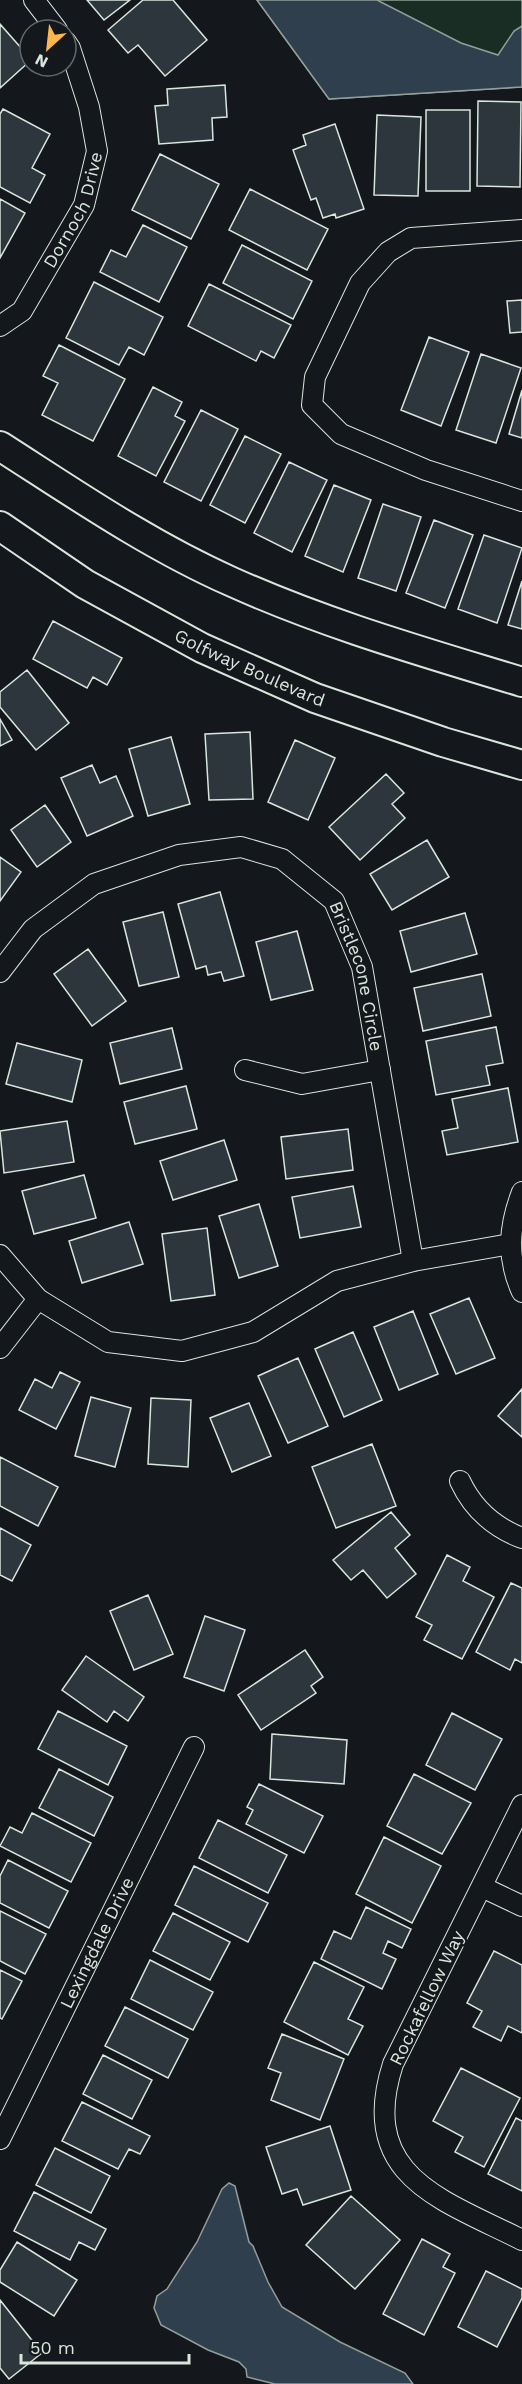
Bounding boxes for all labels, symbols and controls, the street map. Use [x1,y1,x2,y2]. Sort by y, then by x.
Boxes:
north arrow [18,18,78,78]
text: N [32,50,51,72]
street label: Dornoch Drive [39,150,106,271]
street label: Golfway Boulevard [171,624,328,711]
street label: Bristlecone Circle [325,898,387,1053]
street label: Lexingdale Drive [55,1873,138,2012]
street label: Rockafellow Way [385,1926,469,2069]
scale bar [21,2327,189,2365]
text: 50 m [30,2337,75,2358]

